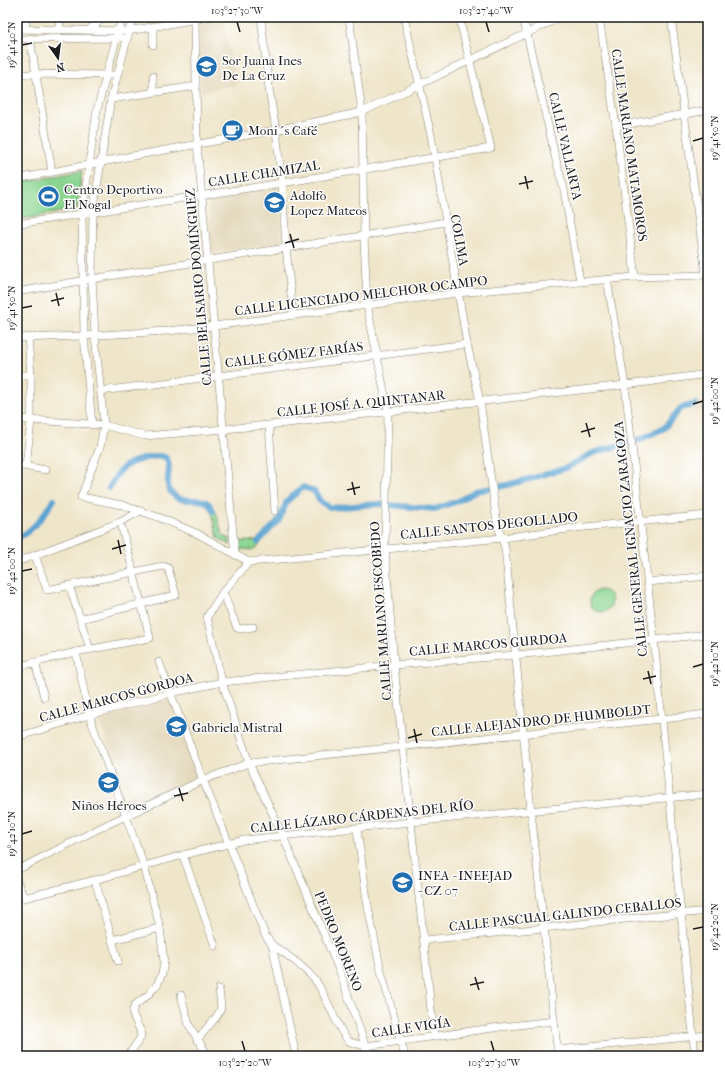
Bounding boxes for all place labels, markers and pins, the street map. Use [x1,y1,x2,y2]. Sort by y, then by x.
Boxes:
place label: Sor Juana Ines De La Cruz [222,53,302,83]
school or university icon: Sor Juana Ines De La Cruz [193,54,219,80]
cafe icon: Moni´s Café [220,117,246,143]
place label: Moni´s Café [248,123,318,138]
place label: Centro Deportivo El Nogal [64,182,163,212]
sports icon: Centro Deportivo El Nogal [35,183,61,209]
place label: Adolfo Lopez Mateos [289,188,367,218]
school or university icon: Adolfo Lopez Mateos [261,189,287,215]
school or university icon: Gabriela Mistral [163,714,189,740]
place label: Gabriela Mistral [192,720,283,735]
school or university icon: Niños Héroes [96,770,122,796]
place label: Niños Héroes [71,798,147,813]
place label: INEA - INEEJAD - CZ 07 [418,868,512,898]
school or university icon: INEA - INEEJAD - CZ 07 [390,869,416,895]

